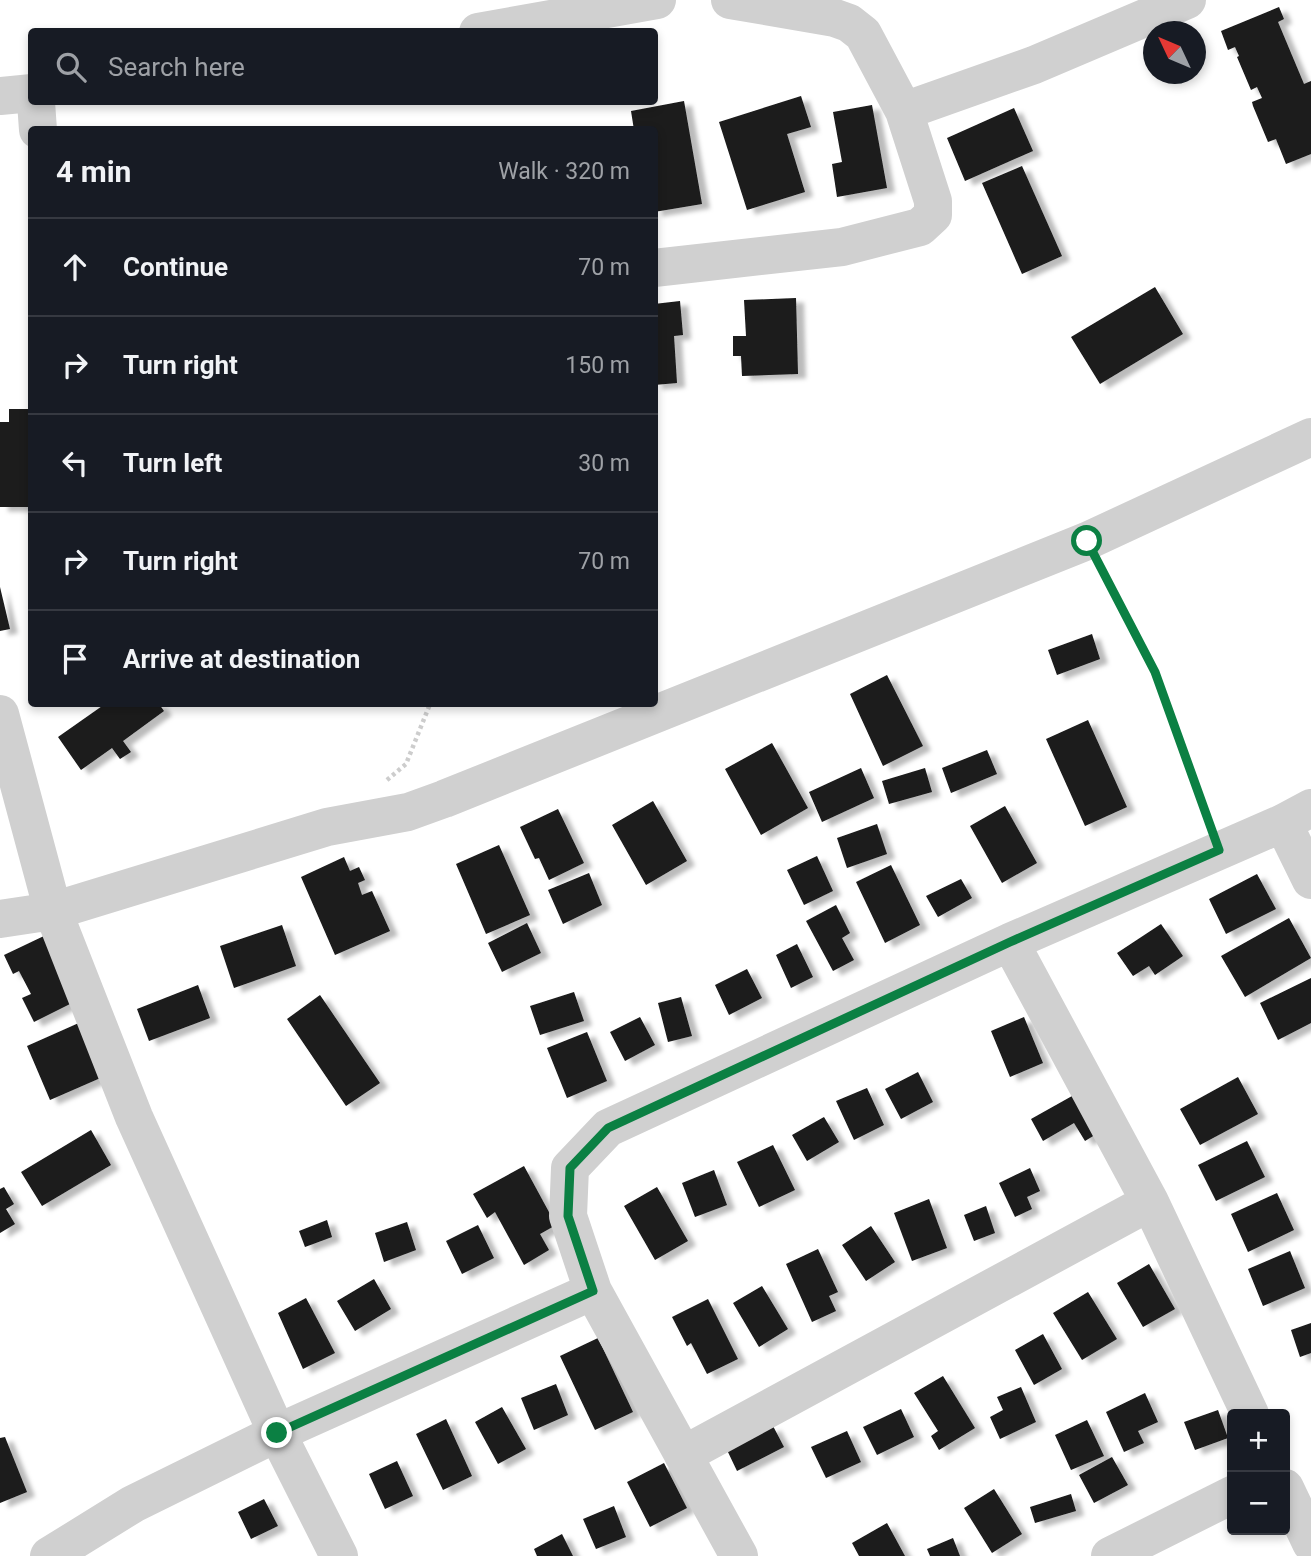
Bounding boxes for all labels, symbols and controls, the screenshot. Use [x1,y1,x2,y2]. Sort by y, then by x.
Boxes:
north arrow [1143,21,1206,84]
search box [28,28,658,105]
icon: search [52,48,90,86]
text: Search here [108,52,245,82]
text: 4 min [56,154,131,189]
text: Walk · 320 m [498,158,630,185]
icon: ahead [56,248,94,286]
text: Continue [123,252,228,282]
text: 70 m [578,254,630,281]
icon: right [56,346,94,384]
text: Turn right [123,350,238,380]
text: 150 m [565,352,630,379]
icon: left [56,444,94,482]
text: Turn left [123,448,222,478]
text: 30 m [578,450,630,477]
route start [1071,525,1102,556]
icon: right [56,542,94,580]
text: Turn right [123,546,238,576]
text: 70 m [578,548,630,575]
icon: arrive [56,640,94,678]
text: Arrive at destination [123,644,360,674]
map controls [1227,1409,1290,1535]
button: + [1227,1409,1290,1472]
route end [261,1417,292,1448]
button: − [1227,1472,1290,1535]

